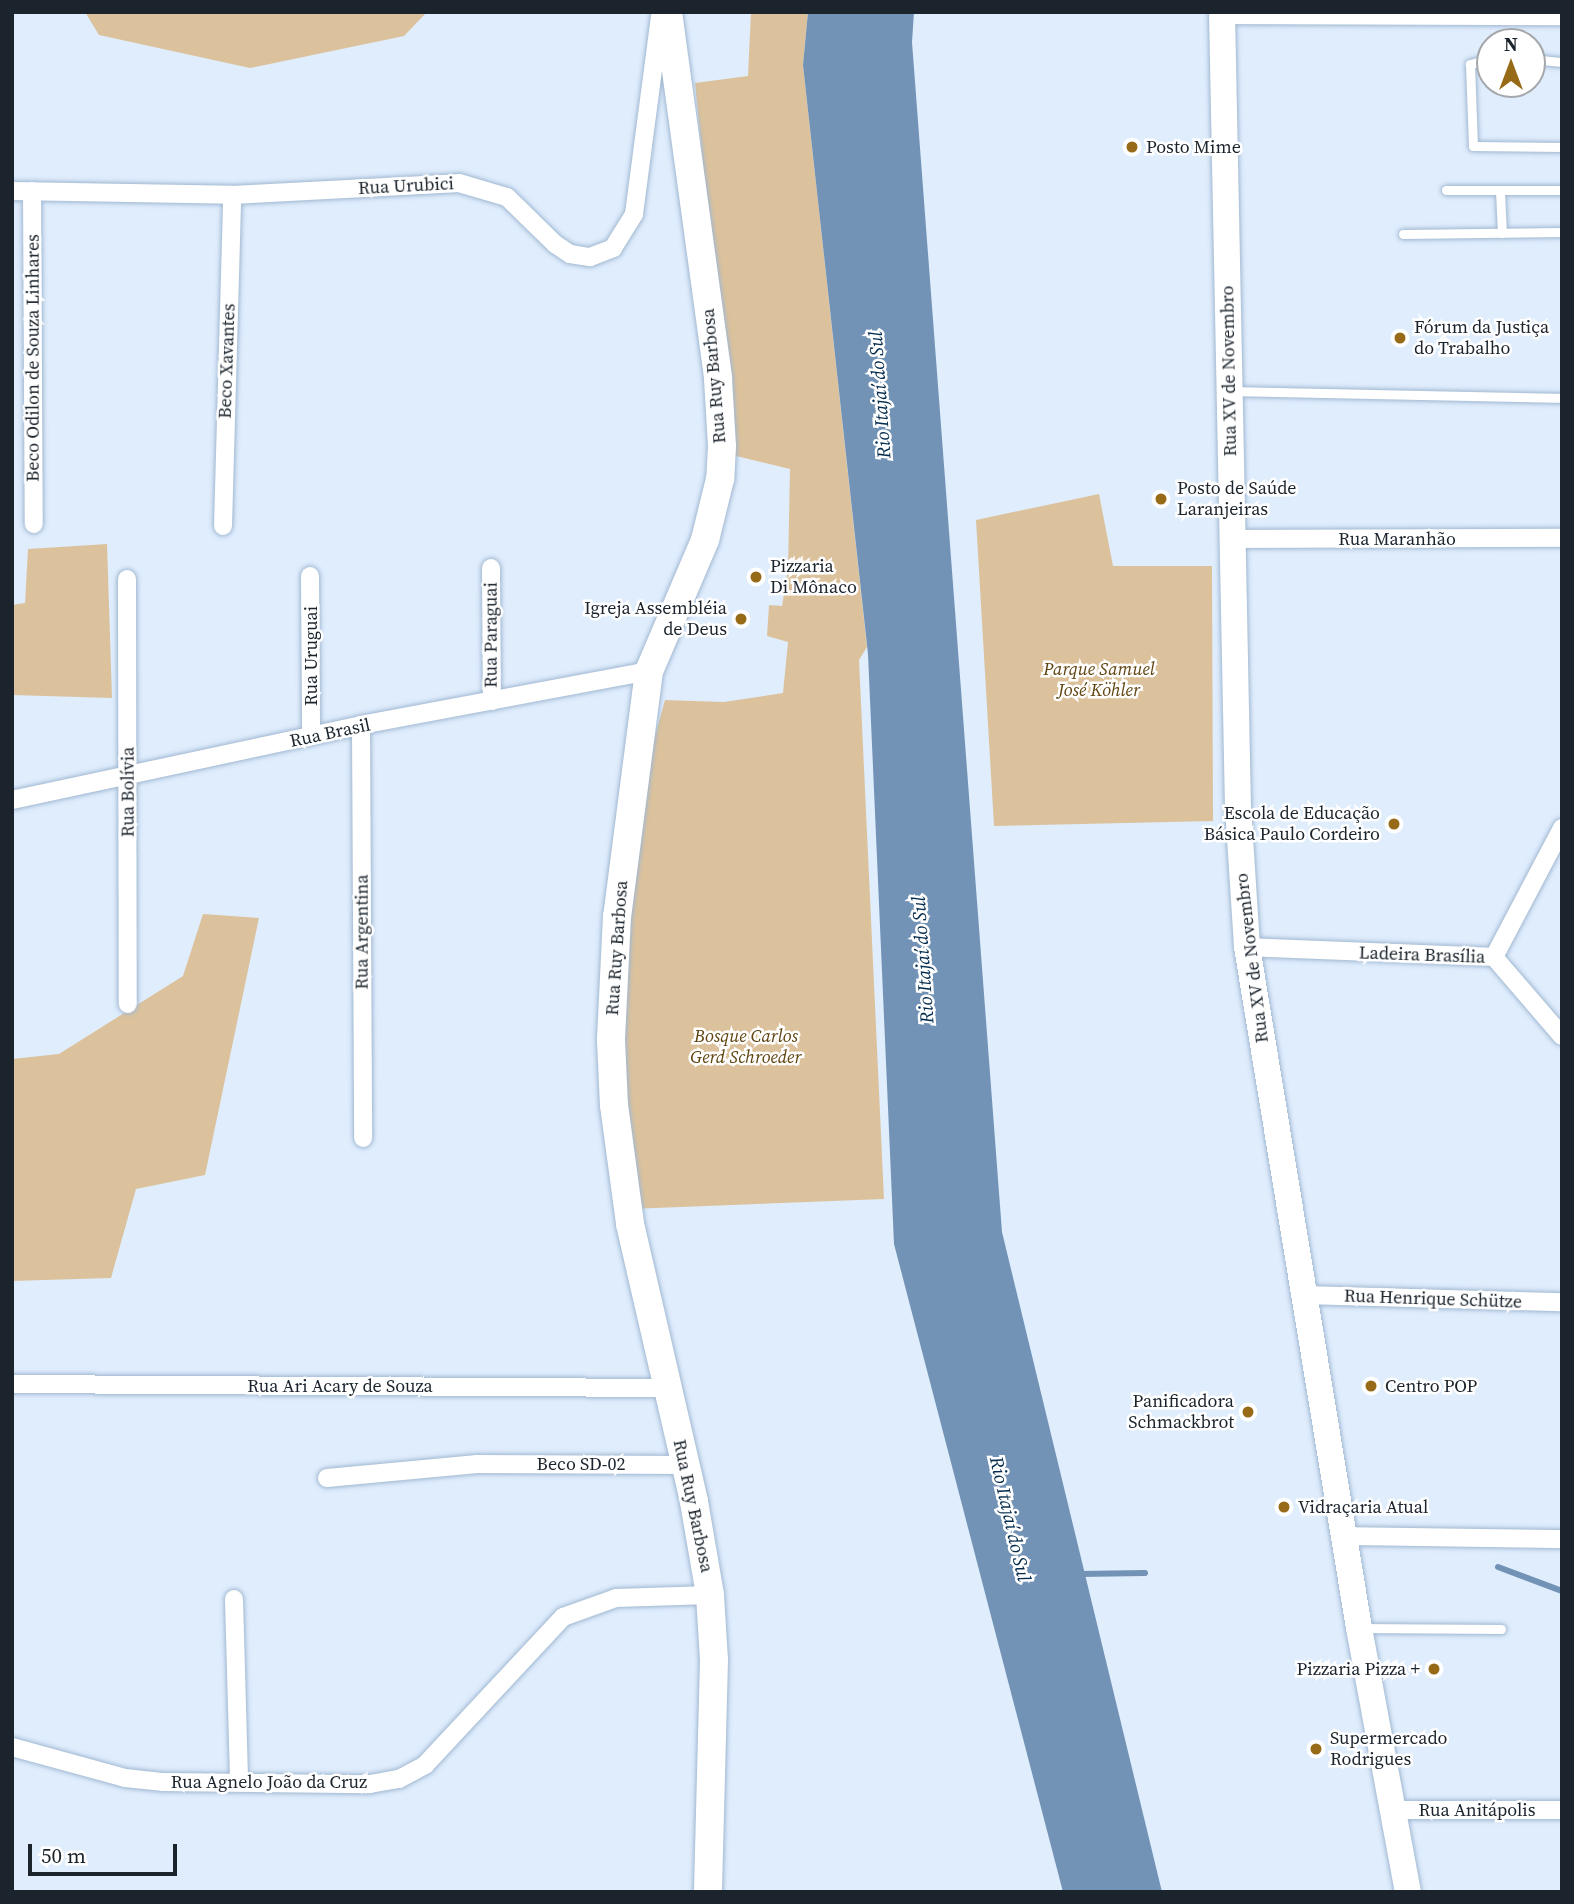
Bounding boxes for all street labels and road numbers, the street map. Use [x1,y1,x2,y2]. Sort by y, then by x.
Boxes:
street label: Rua Urubici [358,173,454,199]
street label: Beco Odilon de Souza Linhares [22,234,44,482]
street label: Rua XV de Novembro [1217,285,1241,457]
street label: Beco Xavantes [214,303,240,419]
street label: Rua Ruy Barbosa [697,308,731,444]
street label: Rua Maranhão [1338,528,1456,550]
street label: Rua Paraguai [480,582,502,688]
street label: Rua Uruguai [300,606,322,706]
street label: Rua Brasil [288,714,372,752]
street label: Rua Bolívia [117,747,139,837]
street label: Rua XV de Novembro [1231,871,1273,1045]
street label: Rua Argentina [351,874,373,990]
street label: Rua Ruy Barbosa [602,880,632,1016]
street label: Ladeira Brasília [1358,942,1486,968]
street label: Rua Henrique Schütze [1344,1285,1522,1313]
street label: Rua Ari Acary de Souza [247,1375,433,1397]
street label: Rua Ruy Barbosa [668,1437,718,1575]
street label: Beco SD-02 [537,1453,625,1475]
street label: Rua Agnelo João da Cruz [171,1771,367,1793]
street label: Rua Anitápolis [1419,1799,1535,1821]

